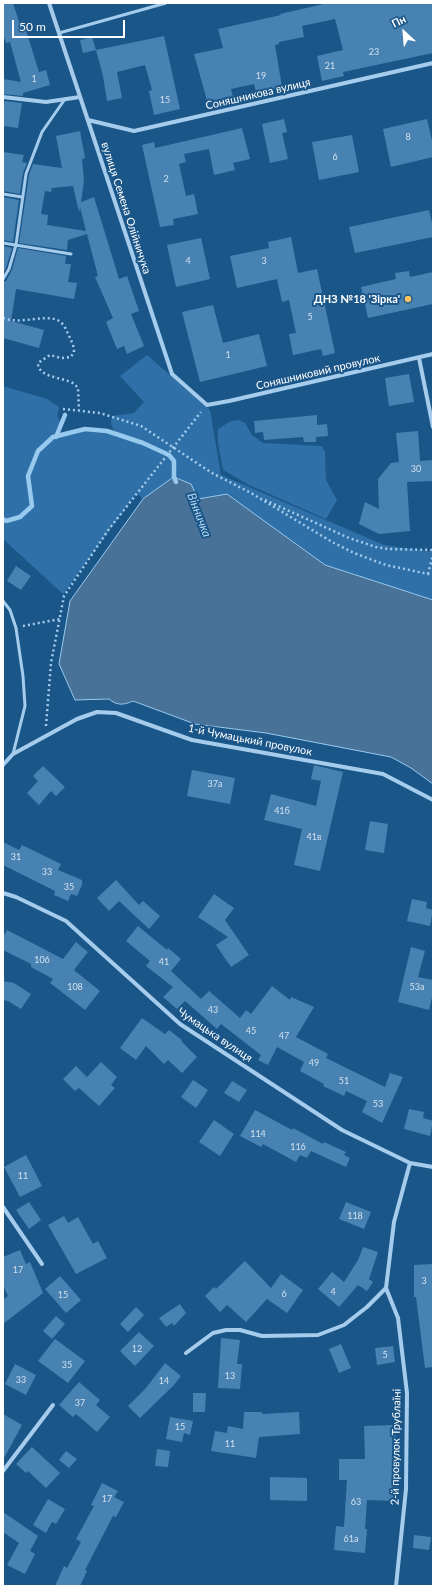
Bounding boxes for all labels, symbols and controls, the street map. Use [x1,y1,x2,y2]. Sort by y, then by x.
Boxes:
scale bar [14,12,127,38]
north arrow [384,12,424,52]
text: Пн [389,12,408,30]
text: 50 m [19,19,46,34]
house number: 23 [369,47,379,57]
house number: 21 [325,61,335,71]
house number: 19 [256,71,266,81]
house number: 1 [31,74,37,84]
street label: Соняшникова вулиця [204,75,312,113]
house number: 15 [160,95,170,105]
house number: 8 [405,132,411,142]
street label: вулиця Семена Олійничука [98,140,154,276]
house number: 6 [332,152,338,162]
house number: 2 [163,174,169,184]
house number: 4 [185,256,191,266]
house number: 3 [261,256,267,266]
place label: ДНЗ №18 'Зірка' [314,292,400,306]
marker: ДНЗ №18 'Зірка' [403,294,413,304]
house number: 5 [307,312,313,322]
house number: 1 [225,350,231,360]
street label: Соняшниковий провулок [255,351,381,393]
house number: 30 [411,464,421,474]
water label: Вінничка [184,491,214,539]
street label: 1-й Чумацький провулок [187,721,313,759]
house number: 37а [208,779,222,789]
house number: 41б [274,806,290,816]
house number: 41в [307,832,321,842]
house number: 31 [11,852,21,862]
house number: 33 [42,867,52,877]
house number: 35 [64,882,74,892]
house number: 106 [34,955,50,965]
house number: 41 [159,957,169,967]
house number: 108 [67,982,83,992]
house number: 53а [410,982,424,992]
street label: Чумацька вулиця [175,1005,255,1065]
house number: 43 [208,1005,218,1015]
house number: 45 [246,1026,256,1036]
house number: 47 [279,1031,289,1041]
house number: 49 [309,1058,319,1068]
house number: 51 [339,1076,349,1086]
house number: 53 [373,1099,383,1109]
house number: 114 [250,1129,266,1139]
house number: 116 [290,1142,306,1152]
house number: 11 [18,1171,28,1181]
house number: 118 [347,1211,363,1221]
house number: 17 [13,1265,23,1275]
house number: 3 [421,1276,427,1286]
house number: 4 [330,1287,336,1297]
house number: 6 [281,1289,287,1299]
house number: 15 [58,1290,68,1300]
house number: 12 [132,1344,142,1354]
house number: 5 [382,1350,388,1360]
house number: 35 [62,1360,72,1370]
house number: 13 [225,1371,235,1381]
house number: 33 [16,1375,26,1385]
house number: 14 [159,1376,169,1386]
street label: 2-й провулок Трублаїні [388,1389,404,1505]
house number: 37 [75,1398,85,1408]
house number: 15 [175,1422,185,1432]
house number: 11 [225,1439,235,1449]
house number: 17 [102,1494,112,1504]
house number: 63 [351,1497,361,1507]
house number: 61а [344,1534,358,1544]

